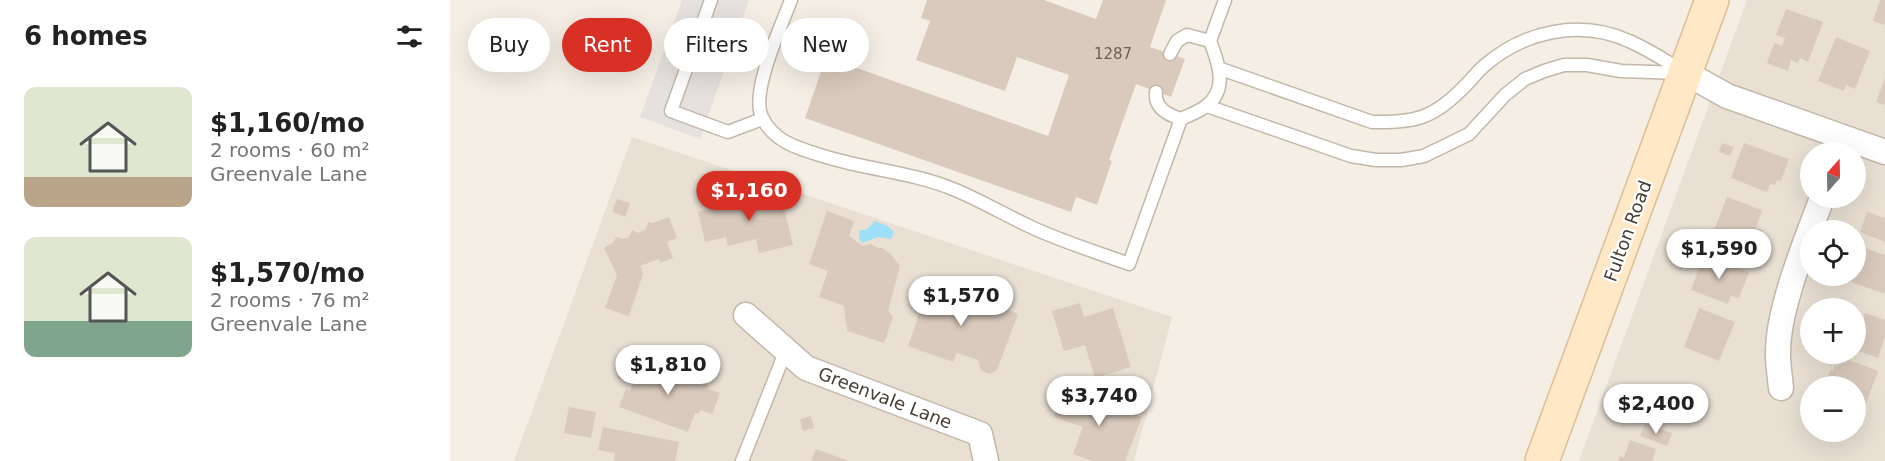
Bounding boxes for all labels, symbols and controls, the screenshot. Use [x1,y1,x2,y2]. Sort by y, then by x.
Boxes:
chip: Buy [468,18,550,72]
chip: Rent [562,18,652,72]
chip: Filters [664,18,769,72]
chip: New [781,18,869,72]
icon: filters [393,20,426,53]
text: 6 homes [24,21,148,51]
house number: 1287 [1094,45,1132,63]
text: $1,160/mo [210,108,365,138]
icon: home [72,111,144,183]
text: 2 rooms · 60 m² [210,138,370,162]
north arrow [1800,142,1866,208]
map controls [1800,142,1866,442]
text: Greenvale Lane [210,162,367,186]
pin: $1,160 [700,171,798,222]
street label: Fulton Road [1600,177,1656,284]
text: $1,160 [710,178,788,202]
button: locate [1800,220,1866,286]
pin: $1,590 [1670,229,1768,280]
text: $1,590 [1680,236,1758,260]
text: $1,570/mo [210,258,365,288]
icon: home [72,261,144,333]
pin: $1,570 [912,276,1010,327]
text: $1,570 [922,283,1000,307]
text: 2 rooms · 76 m² [210,288,370,312]
button: + [1800,298,1866,364]
text: Greenvale Lane [210,312,367,336]
pin: $1,810 [619,345,717,396]
text: $1,810 [629,352,707,376]
street label: Greenvale Lane [815,362,955,433]
pin: $3,740 [1050,376,1148,427]
button: − [1800,376,1866,442]
text: $3,740 [1060,383,1138,407]
pin: $2,400 [1607,384,1705,435]
text: $2,400 [1617,391,1695,415]

